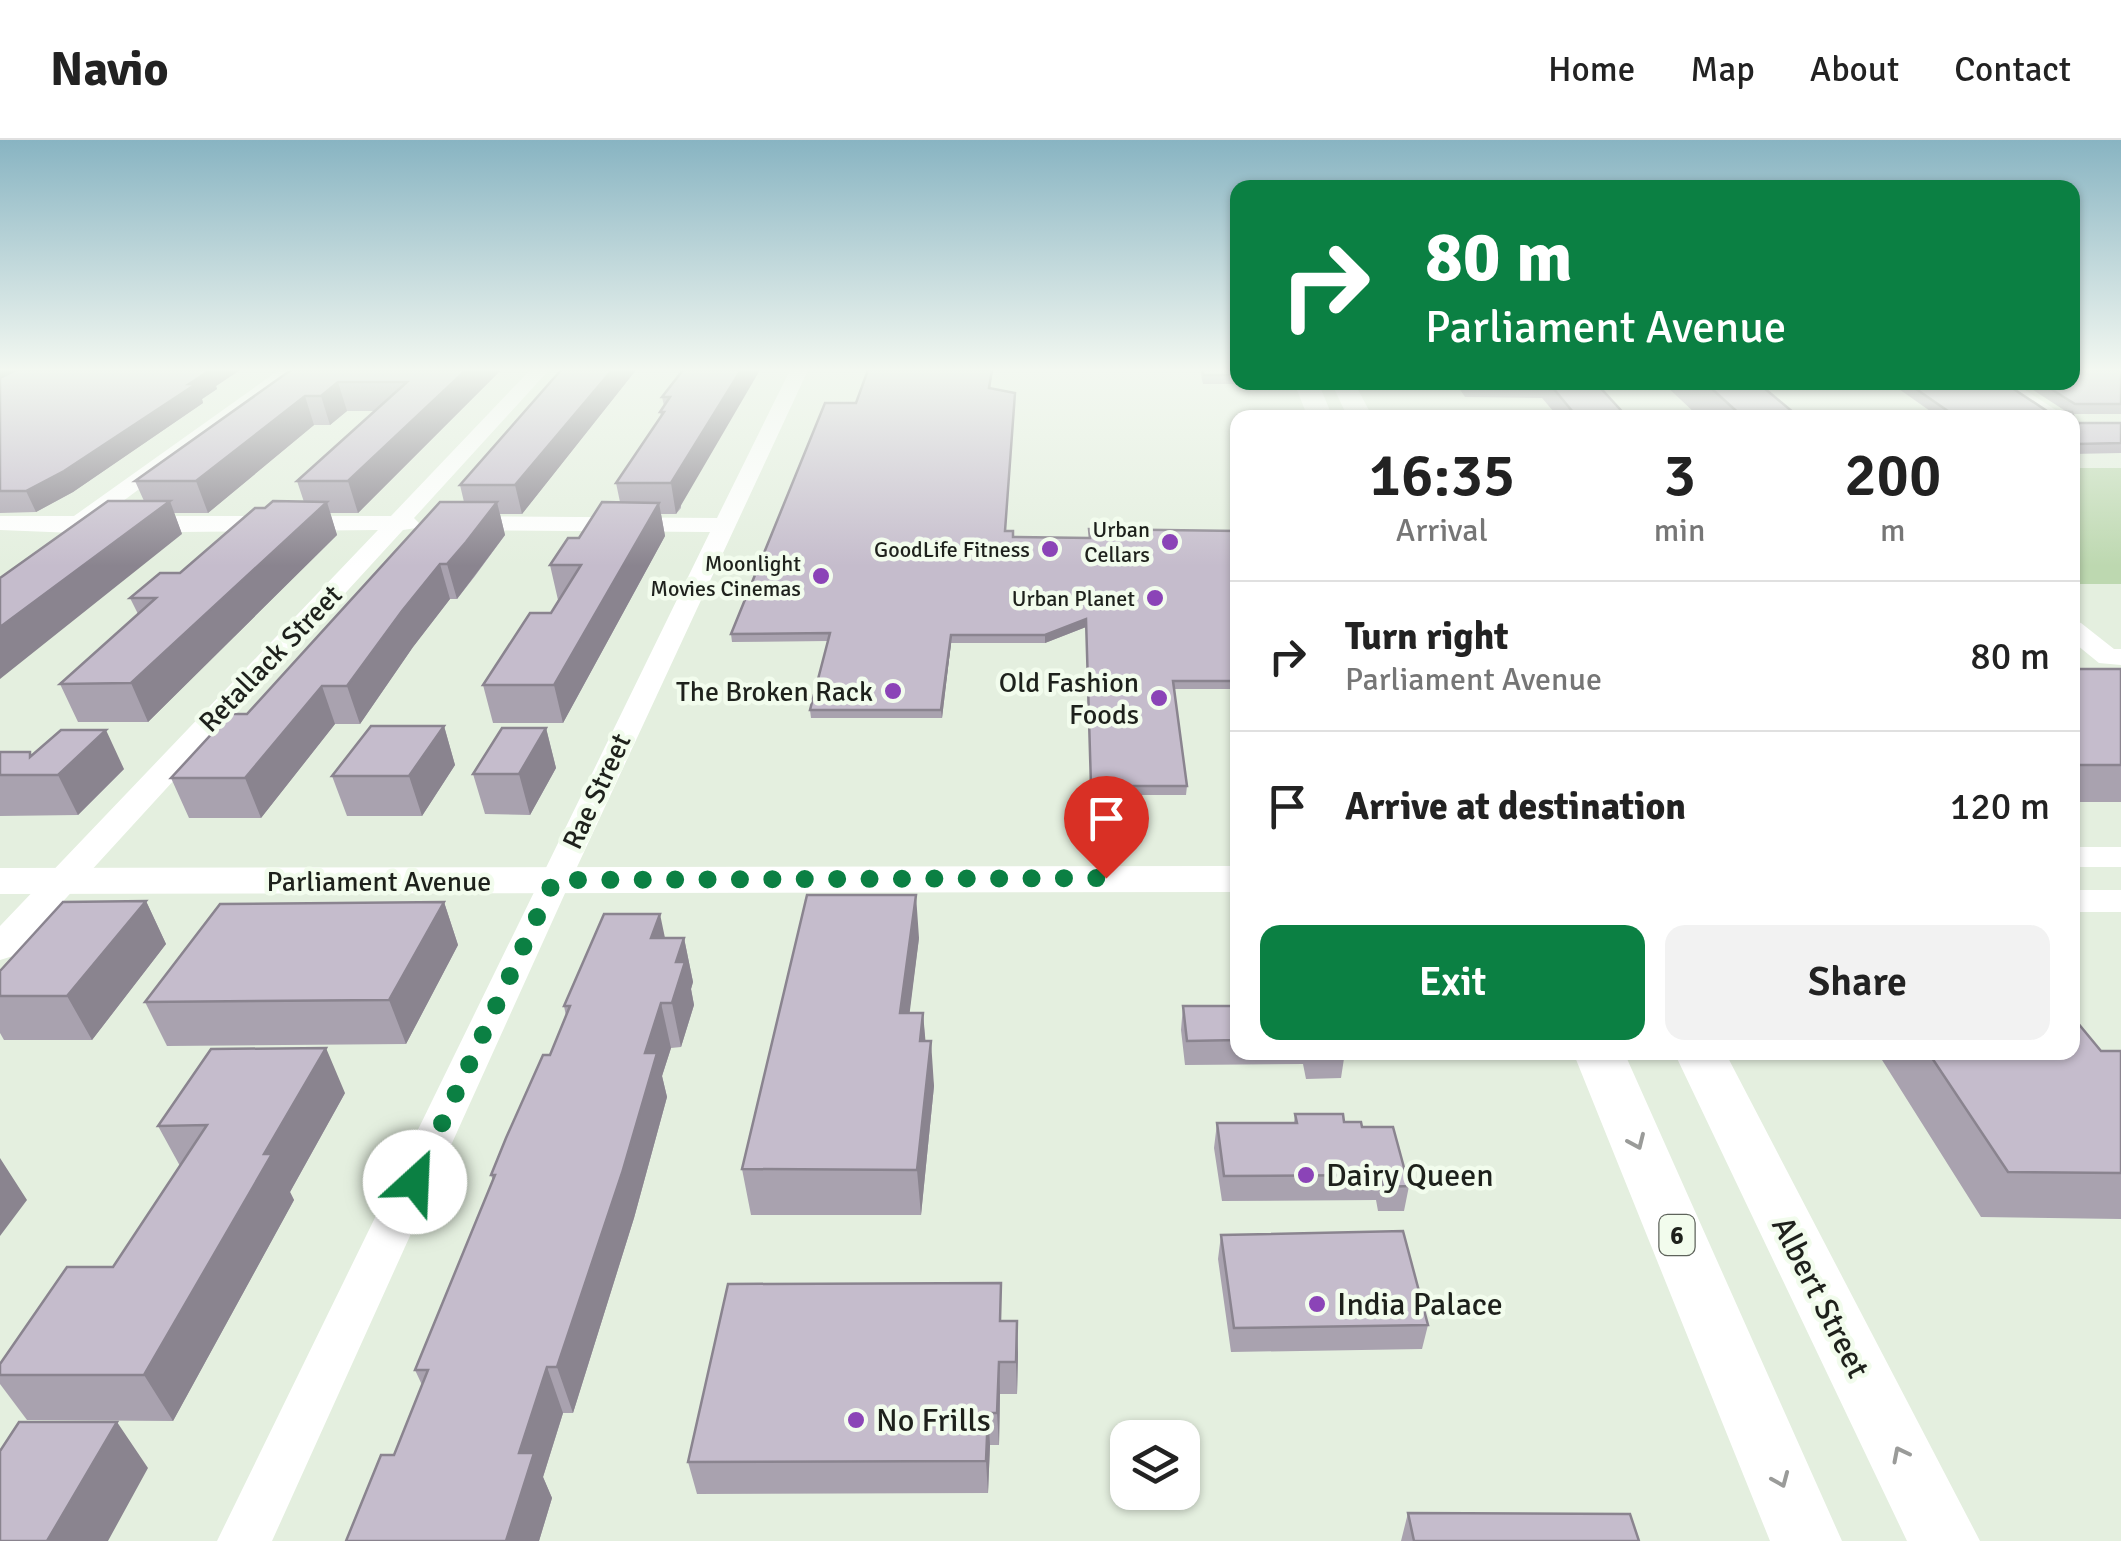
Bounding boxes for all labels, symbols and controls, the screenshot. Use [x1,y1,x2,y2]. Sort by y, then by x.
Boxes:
text: Navio [50,40,169,99]
text: Home [1548,48,1635,91]
text: Map [1690,48,1755,91]
text: About [1810,48,1899,91]
text: Contact [1954,48,2071,91]
text: 80 m [1425,214,1573,300]
icon: right [1260,220,1390,350]
text: Parliament Avenue [1425,300,1786,355]
text: 16:35 [1369,439,1515,513]
text: 3 [1663,439,1696,513]
text: 200 [1844,439,1941,513]
text: Arrival [1396,511,1488,550]
text: min [1654,511,1705,550]
text: m [1880,511,1906,550]
place label: Urban Cellars [1084,516,1150,568]
marker: Urban Cellars [1159,531,1181,553]
place label: GoodLife Fitness [874,536,1030,563]
marker: GoodLife Fitness [1039,538,1061,560]
place label: Moonlight Movies Cinemas [650,550,801,602]
marker: Moonlight Movies Cinemas [810,565,832,587]
street label: Retallack Street [192,578,349,739]
place label: Urban Planet [1012,585,1135,612]
marker: Urban Planet [1144,587,1166,609]
text: Turn right [1345,613,1509,660]
icon: right [1260,629,1315,684]
text: 80 m [1970,633,2050,680]
text: Parliament Avenue [1345,660,1602,699]
place label: Old Fashion Foods [999,666,1139,732]
place label: The Broken Rack [676,675,873,709]
marker: The Broken Rack [882,680,904,702]
marker: Old Fashion Foods [1148,687,1170,709]
street label: Rae Street [555,728,639,855]
pin [1064,776,1149,879]
icon: arrive [1260,779,1315,834]
text: Arrive at destination [1345,783,1686,830]
text: 120 m [1950,783,2050,830]
icon: arrive [1079,791,1134,846]
street label: Parliament Avenue [267,865,491,899]
button: Exit [1260,925,1645,1040]
button: Share [1665,925,2050,1040]
position arrow [363,1130,467,1234]
one-way arrow [1625,1132,1645,1150]
place label: Dairy Queen [1326,1156,1494,1195]
marker: Dairy Queen [1295,1164,1317,1186]
street label: Albert Street [1763,1210,1878,1384]
road number: 6 [1660,1215,1694,1255]
place label: India Palace [1337,1285,1503,1324]
marker: India Palace [1306,1293,1328,1315]
place label: No Frills [876,1401,991,1440]
marker: No Frills [845,1409,867,1431]
map controls [1110,1420,1200,1510]
button: layers [1110,1420,1200,1510]
one-way arrow [1893,1446,1912,1464]
one-way arrow [1769,1470,1789,1488]

